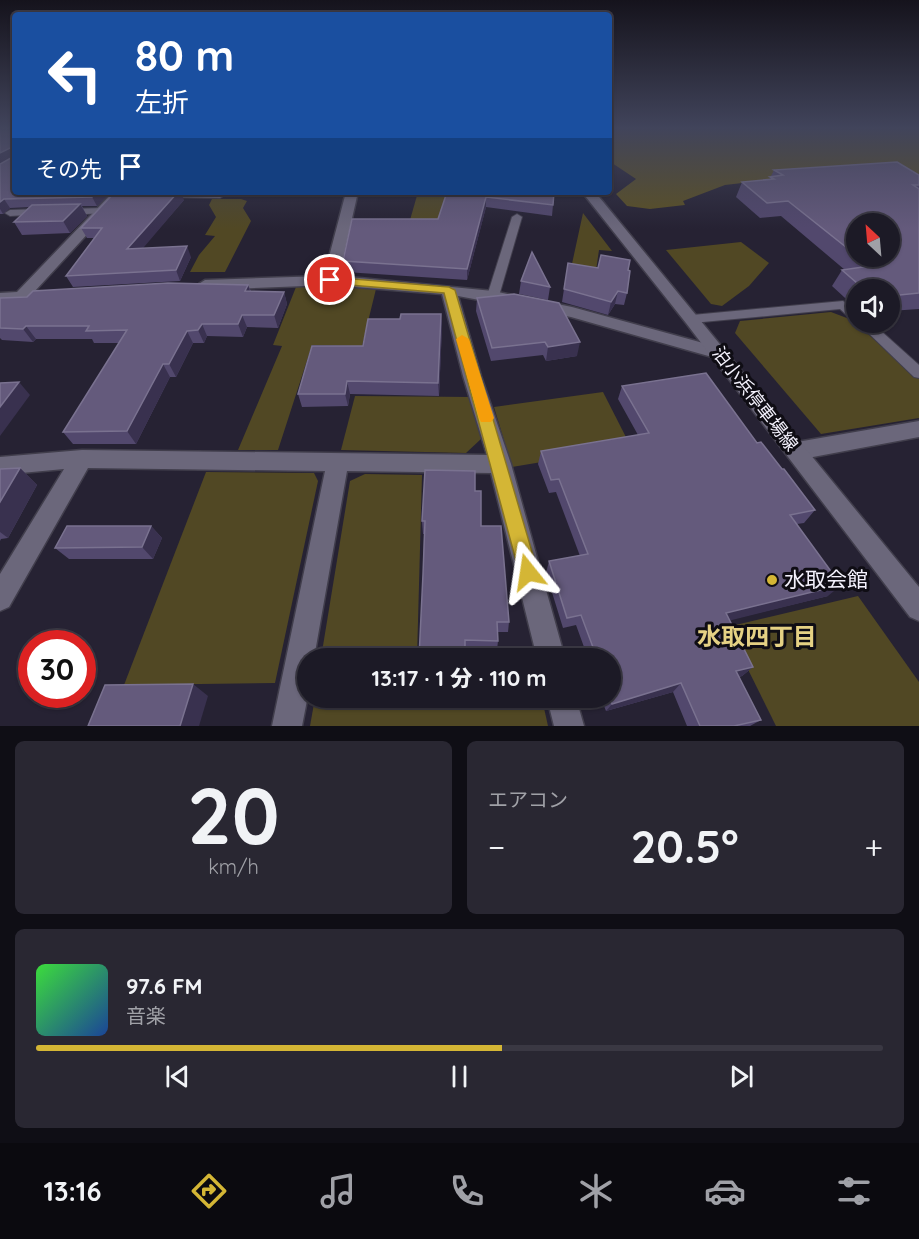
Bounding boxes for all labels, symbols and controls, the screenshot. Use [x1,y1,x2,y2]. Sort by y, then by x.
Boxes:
text: 80 m [135,29,234,82]
icon: left [36,36,114,114]
text: 左折 [135,85,189,119]
icon: arrive [114,150,147,183]
text: その先 [36,155,102,183]
north arrow [846,213,900,267]
map controls [846,213,900,333]
pin [304,254,355,305]
icon: arrive [313,263,346,296]
button: sound [846,279,900,333]
street label: 泊小浜停車場線 [708,342,803,455]
position arrow [496,540,560,604]
place label: 水取会館 [784,566,868,592]
marker: 水取会館 [765,573,779,587]
district label: 水取四丁目 [697,621,817,651]
speed limit sign: 30 [18,630,96,708]
text: 13:17 · 1 分 · 110 m [371,664,547,692]
text: 20 [187,766,280,864]
text: エアコン [488,787,568,812]
text: 20.5° [631,818,739,874]
text: − [488,826,505,867]
text: + [864,826,883,867]
text: km/h [208,854,259,879]
text: 97.6 FM [126,972,203,1000]
text: 音楽 [126,1003,166,1028]
icon: previous [161,1060,194,1093]
icon: pause [443,1060,476,1093]
icon: next [725,1060,758,1093]
icon: directions [188,1170,230,1212]
icon: music [317,1170,359,1212]
icon: phone [446,1170,488,1212]
icon: climate [575,1170,617,1212]
icon: car [704,1170,746,1212]
icon: filters [833,1170,875,1212]
text: 13:16 [44,1174,101,1208]

